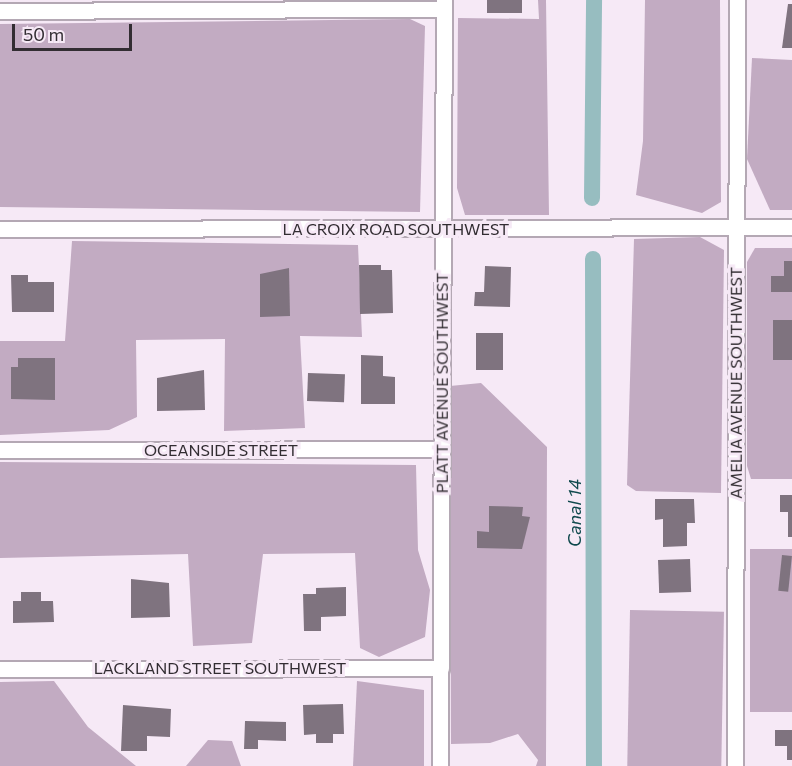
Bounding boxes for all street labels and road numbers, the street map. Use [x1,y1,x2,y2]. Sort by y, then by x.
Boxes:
street label: LA CROIX ROAD SOUTHWEST [283,219,509,239]
street label: AMELIA AVENUE SOUTHWEST [726,267,746,499]
street label: PLATT AVENUE SOUTHWEST [432,273,452,493]
street label: OCEANSIDE STREET [144,440,298,460]
street label: LACKLAND STREET SOUTHWEST [94,658,346,678]

